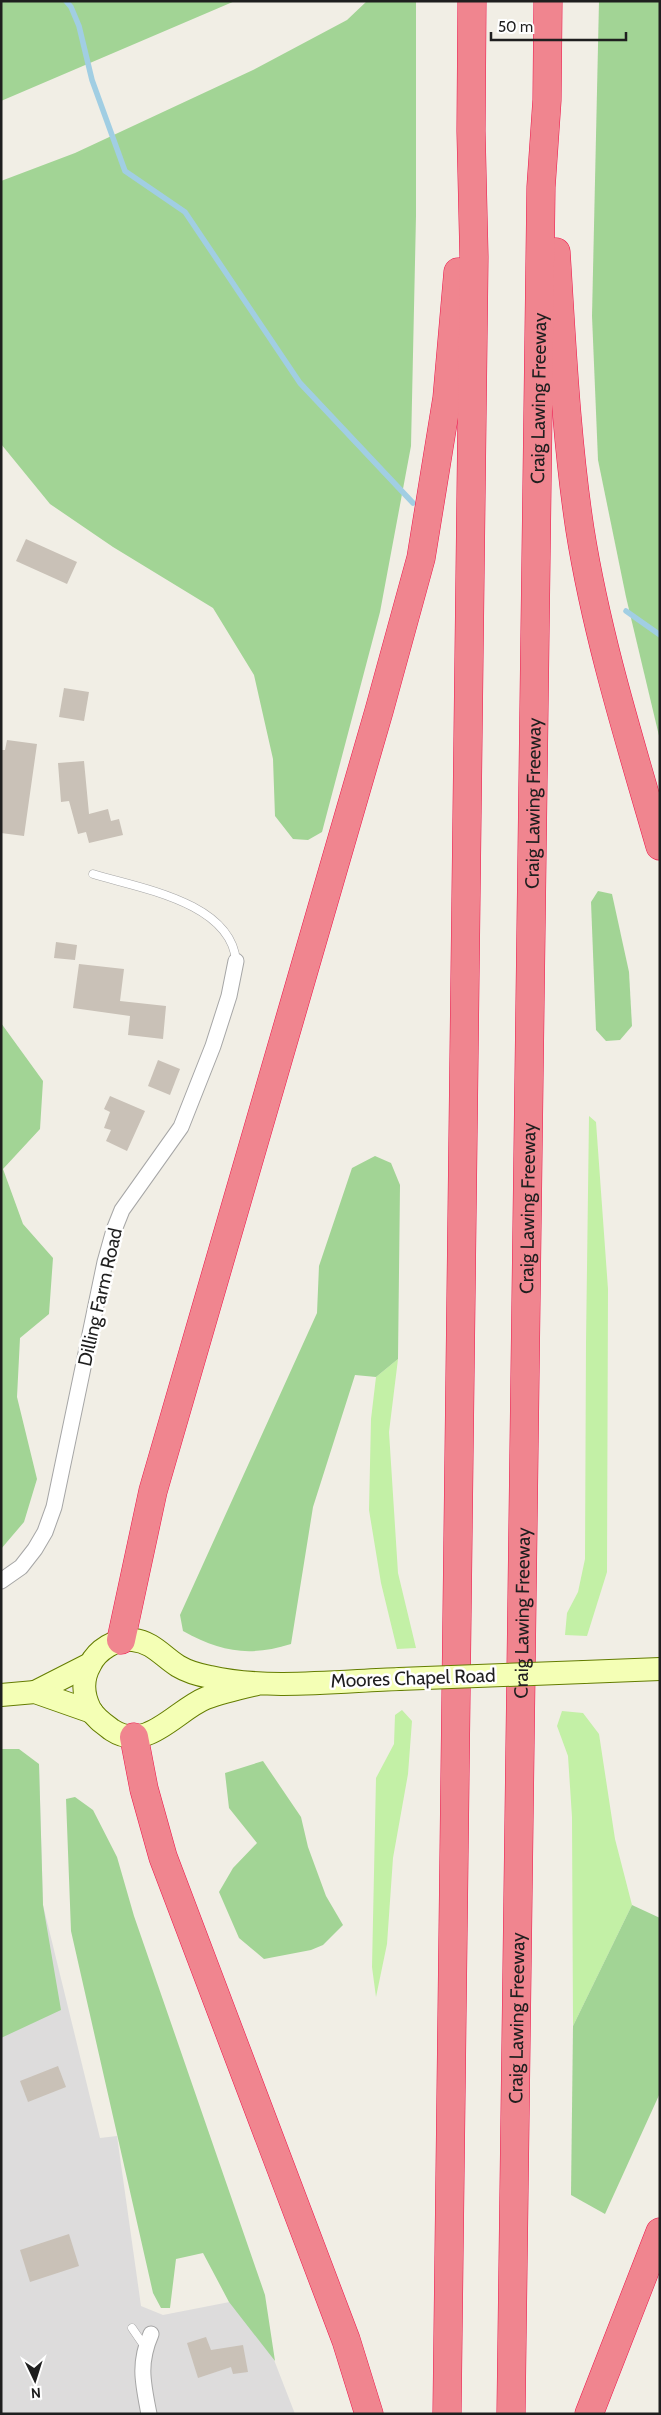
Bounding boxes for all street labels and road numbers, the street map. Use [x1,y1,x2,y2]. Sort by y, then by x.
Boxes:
street label: Craig Lawing Freeway [526,312,551,484]
street label: Craig Lawing Freeway [520,717,545,889]
street label: Craig Lawing Freeway [515,1122,540,1294]
street label: Dilling Farm Road [73,1226,127,1368]
street label: Craig Lawing Freeway [509,1527,534,1699]
street label: Moores Chapel Road [330,1664,496,1692]
street label: Craig Lawing Freeway [504,1932,529,2104]

